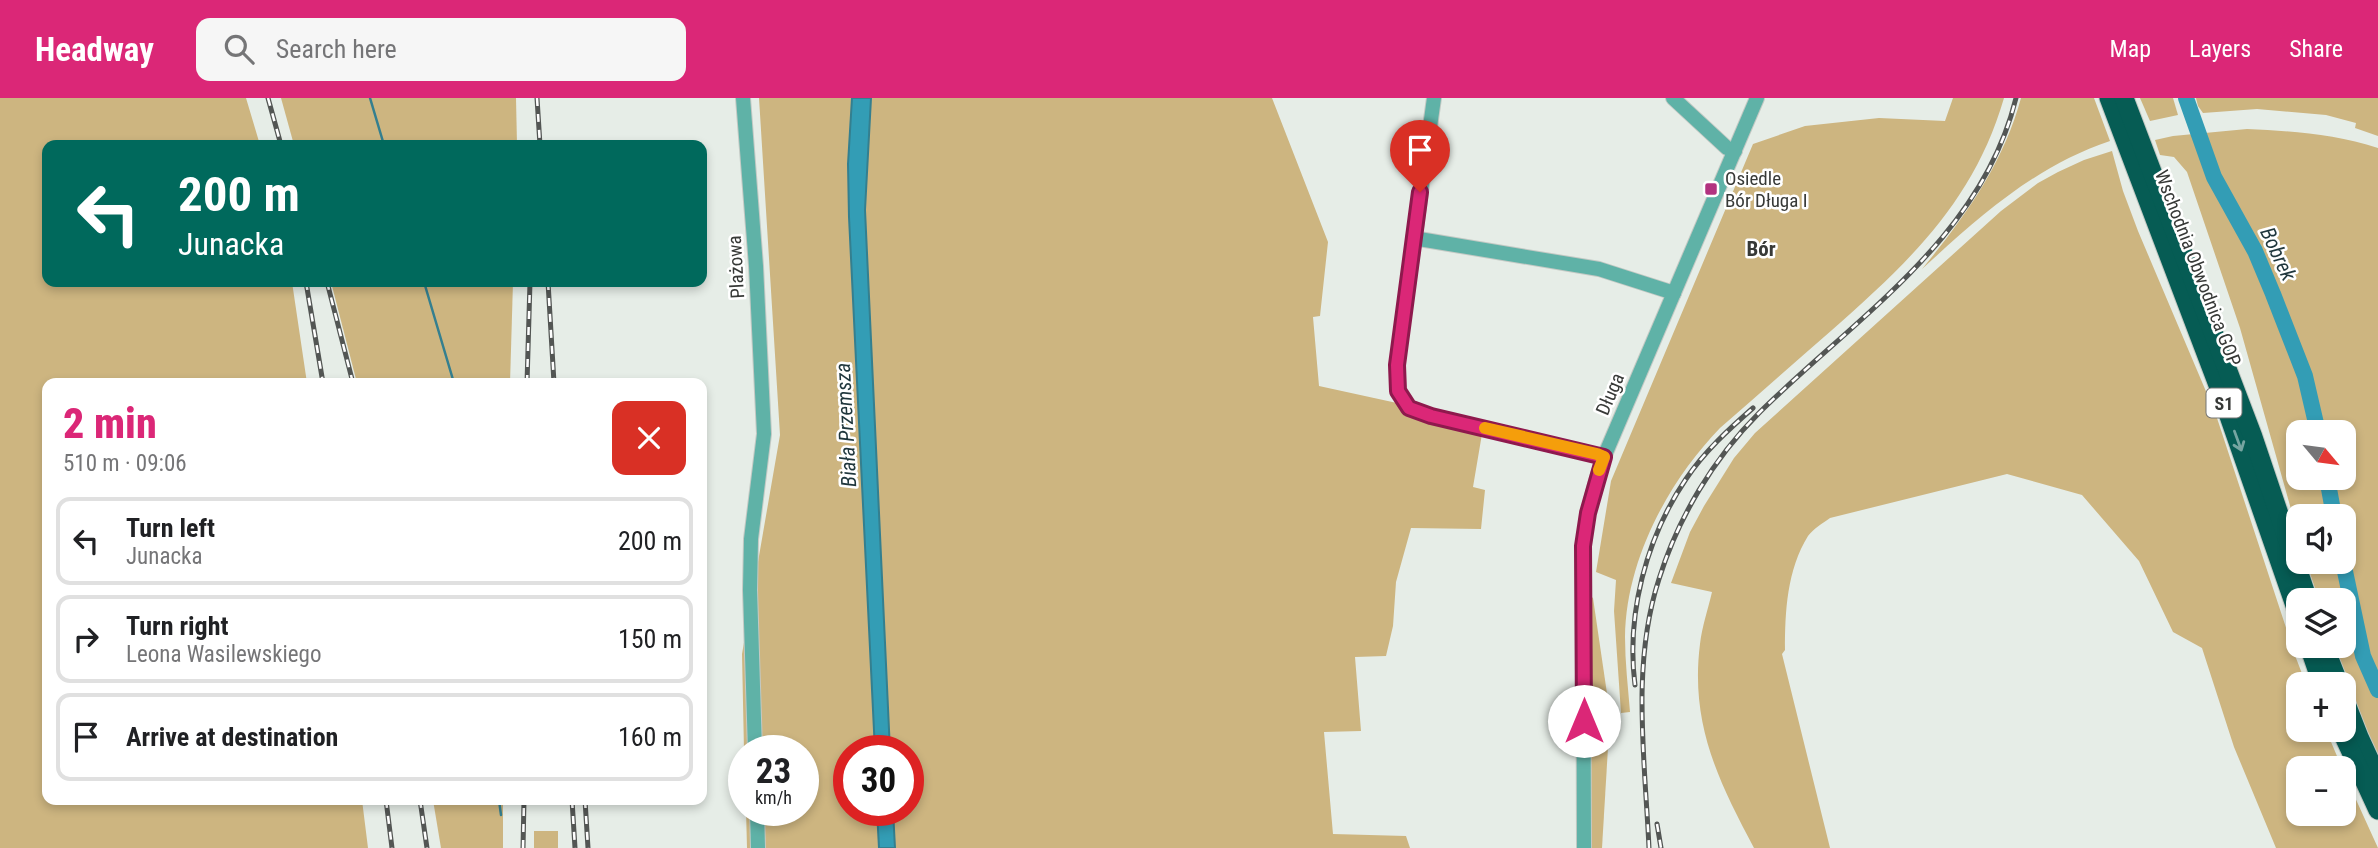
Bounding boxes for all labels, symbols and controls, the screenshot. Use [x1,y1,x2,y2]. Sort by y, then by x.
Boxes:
search box [196,18,686,81]
text: Headway [35,30,154,69]
icon: search [220,30,258,68]
text: Search here [276,34,397,64]
text: Map [2110,35,2151,63]
text: Layers [2189,35,2251,63]
text: Share [2289,35,2343,63]
pin [1390,120,1450,192]
icon: arrive [1401,131,1439,169]
text: 200 m [178,166,300,223]
place label: Osiedle Bór Długa I [1725,167,1807,212]
street label: Wschodnia Obwodnica GOP [2150,167,2246,369]
icon: left [63,168,154,259]
marker: Osiedle Bór Długa I [1703,181,1719,197]
water label: Bobrek [2255,223,2301,285]
text: Junacka [178,225,284,263]
street label: Plażowa [723,235,749,299]
district label: Bór [1746,237,1776,261]
water label: Biała Przemsza [831,362,861,488]
street label: Długa [1591,370,1629,418]
road number: S1 [2206,388,2242,418]
text: 2 min [63,399,157,448]
button: close [612,401,686,475]
north arrow [2286,420,2356,490]
map controls [2286,420,2356,826]
one-way arrow [2233,430,2245,452]
text: 510 m · 09:06 [63,450,187,477]
button: sound [2286,504,2356,574]
text: Turn left [126,513,215,543]
icon: left [67,522,105,560]
text: 200 m [618,526,682,556]
text: Junacka [126,543,202,570]
button: layers [2286,588,2356,658]
text: Turn right [126,611,228,641]
icon: right [67,620,105,658]
text: 150 m [618,624,682,654]
text: Leona Wasilewskiego [126,641,321,668]
button: + [2286,672,2356,742]
position arrow [1547,684,1621,758]
icon: arrive [67,718,105,756]
text: Arrive at destination [126,722,338,752]
text: 160 m [618,722,682,752]
speed limit sign: 30 [833,735,924,826]
text: 23 [756,751,791,792]
button: − [2286,756,2356,826]
text: km/h [755,787,792,808]

